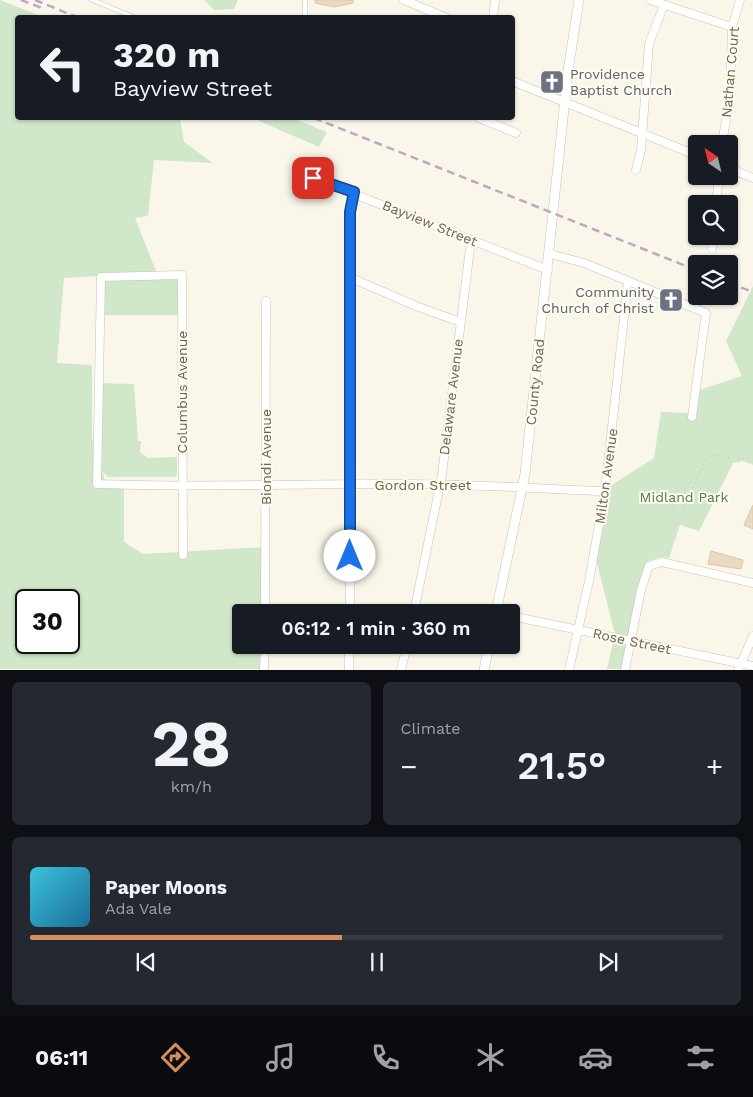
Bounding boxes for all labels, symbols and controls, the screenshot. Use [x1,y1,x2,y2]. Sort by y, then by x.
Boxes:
street label: Nathan Court [718,26,742,118]
text: 320 m [113,34,220,76]
icon: left [30,35,95,100]
place label: Providence Baptist Church [570,66,672,98]
church icon: Providence Baptist Church [539,69,565,95]
text: Bayview Street [113,76,272,101]
north arrow [688,135,738,185]
map controls [688,135,738,305]
pin [292,157,334,199]
icon: arrive [299,164,327,192]
button: search [688,195,738,245]
street label: Bayview Street [380,197,480,249]
button: layers [688,255,738,305]
place label: Community Church of Christ [541,284,655,316]
church icon: Community Church of Christ [658,287,684,313]
street label: Columbus Avenue [174,331,190,453]
street label: Delaware Avenue [436,338,466,456]
street label: County Road [523,338,547,426]
street label: Biondi Avenue [258,409,274,505]
street label: Milton Avenue [591,427,621,525]
street label: Gordon Street [375,477,472,493]
park label: Midland Park [640,489,729,505]
position arrow [323,529,375,581]
speed limit sign: 30 [15,589,80,654]
text: 06:12 · 1 min · 360 m [282,617,470,640]
street label: Rose Street [591,625,673,657]
text: 28 [152,706,231,782]
text: Climate [401,719,461,738]
text: 21.5° [517,744,606,788]
text: − [401,750,417,783]
text: + [706,750,723,783]
text: km/h [171,777,212,796]
text: Paper Moons [105,876,227,899]
text: Ada Vale [105,899,172,918]
icon: previous [132,948,160,976]
icon: pause [363,948,391,976]
icon: next [594,948,622,976]
icon: directions [158,1040,193,1075]
icon: music [263,1040,298,1075]
icon: phone [368,1040,403,1075]
icon: climate [473,1040,508,1075]
icon: car [578,1040,613,1075]
icon: filters [683,1040,718,1075]
text: 06:11 [35,1045,88,1070]

